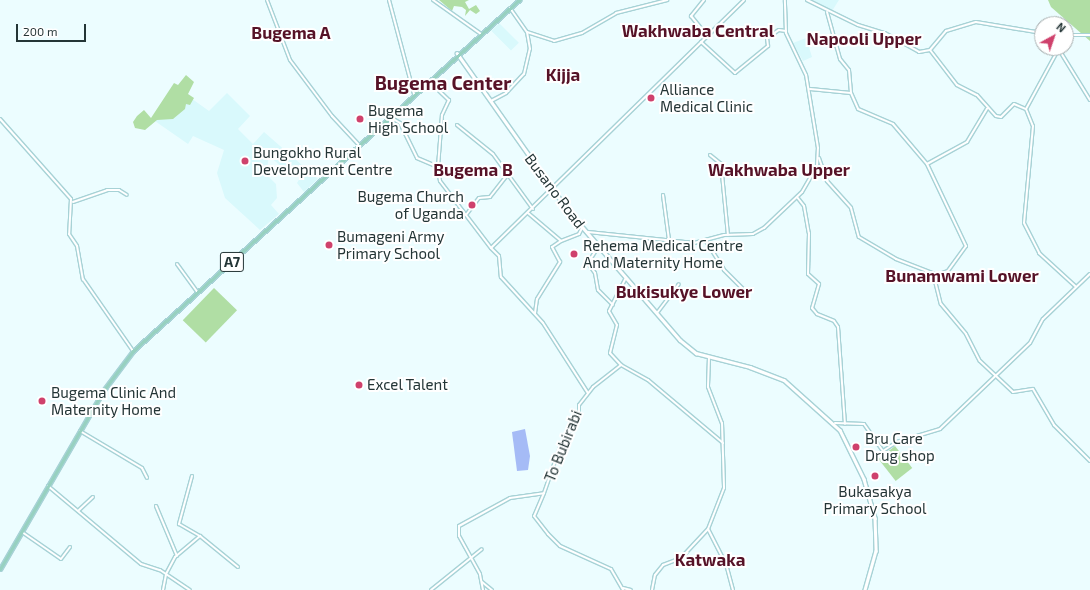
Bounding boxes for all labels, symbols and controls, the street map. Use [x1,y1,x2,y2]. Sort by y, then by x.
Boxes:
scale bar [18,16,88,42]
north arrow [1034,16,1074,56]
text: N [1054,20,1069,35]
district label: Wakhwaba Central [622,21,774,41]
district label: Bugema A [251,23,331,43]
text: 200 m [23,24,57,38]
district label: Napooli Upper [806,29,922,49]
district label: Kijja [546,65,580,85]
district label: Bugema Center [375,72,511,94]
place label: Alliance Medical Clinic [660,80,753,115]
marker: Alliance Medical Clinic [645,92,657,104]
place label: Bugema High School [368,101,448,136]
marker: Bugema High School [355,114,365,124]
place label: Bungokho Rural Development Centre [253,143,392,178]
street label: Busano Road [521,150,589,232]
marker: Bungokho Rural Development Centre [240,156,250,166]
district label: Bugema B [433,160,513,180]
district label: Wakhwaba Upper [708,160,850,180]
place label: Bugema Church of Uganda [357,187,464,222]
marker: Bugema Church of Uganda [467,200,477,210]
place label: Bumageni Army Primary School [337,227,445,262]
place label: Rehema Medical Centre And Maternity Home [583,236,744,271]
marker: Bumageni Army Primary School [324,240,334,250]
marker: Rehema Medical Centre And Maternity Home [568,248,580,260]
road number: A7 [219,250,245,274]
district label: Bunamwami Lower [885,266,1039,286]
district label: Bukisukye Lower [616,282,752,302]
place label: Excel Talent [367,376,449,394]
marker: Excel Talent [354,380,364,390]
place label: Bugema Clinic And Maternity Home [51,383,176,418]
marker: Bugema Clinic And Maternity Home [36,395,48,407]
street label: To Bubirabi [541,408,585,484]
place label: Bru Care Drug shop [865,429,935,464]
marker: Bru Care Drug shop [850,441,862,453]
marker: Bukasakya Primary School [870,471,880,481]
place label: Bukasakya Primary School [823,482,927,517]
district label: Katwaka [675,550,745,570]

